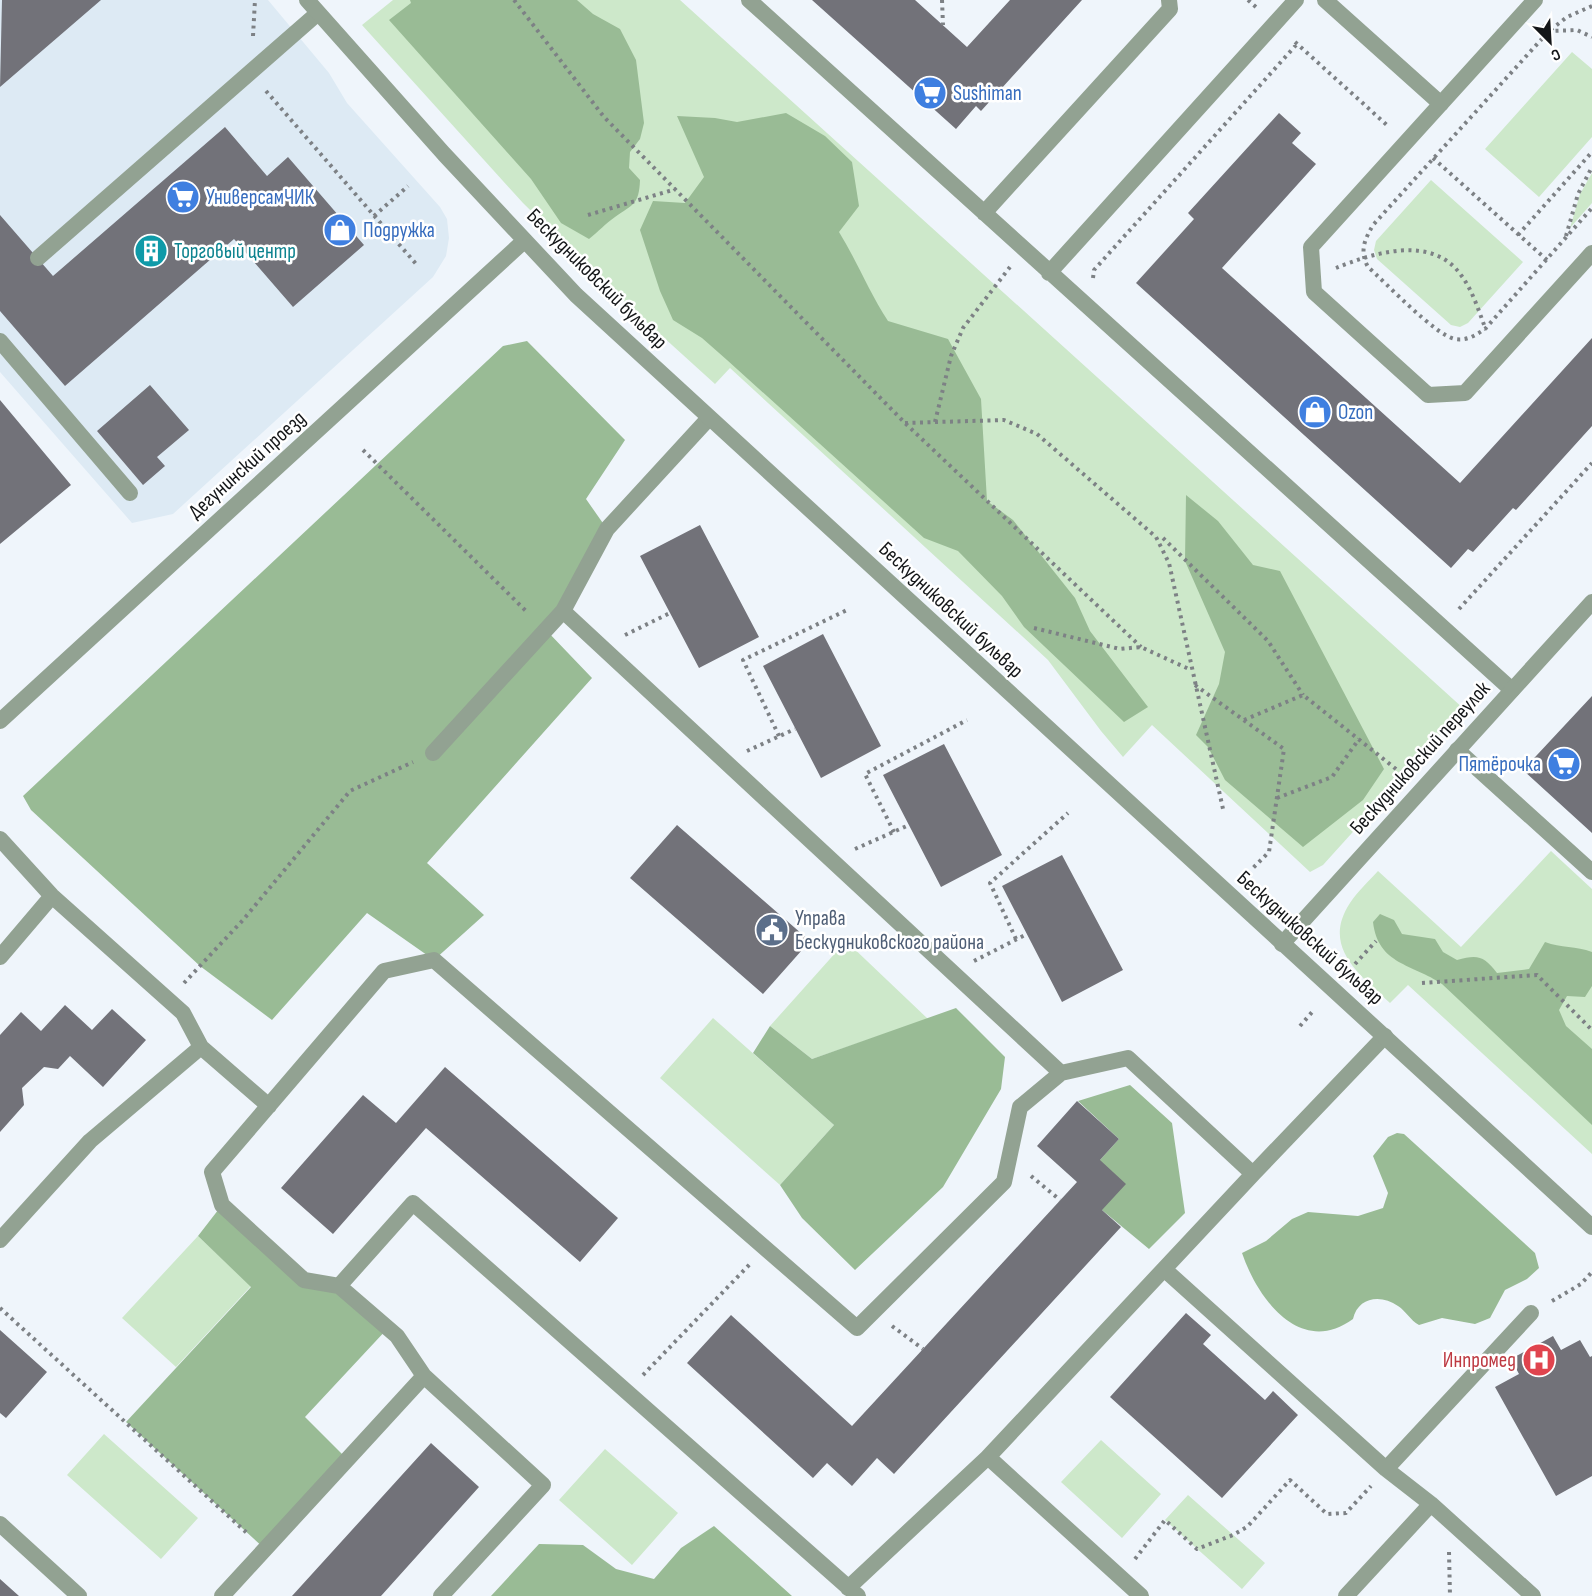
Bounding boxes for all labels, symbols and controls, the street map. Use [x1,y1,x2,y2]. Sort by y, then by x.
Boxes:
north arrow [1520,12,1580,72]
text: С [1548,44,1563,65]
supermarket icon: Sushiman [912,75,948,111]
place label: Sushiman [953,81,1022,106]
supermarket icon: УниверсамЧИК [165,179,201,215]
place label: УниверсамЧИК [206,185,315,210]
street label: Бескудниковский бульвар [522,204,672,354]
shop icon: Подружка [322,212,358,248]
place label: Подружка [363,218,435,243]
building icon: Торговый центр [133,233,169,269]
place label: Торговый центр [174,239,296,264]
shop icon: Ozon [1297,394,1333,430]
place label: Ozon [1338,400,1373,425]
street label: Дегунинский проезд [183,406,311,524]
street label: Бескудниковский бульвар [874,537,1028,683]
street label: Бескудниковский переулок [1345,676,1495,840]
supermarket icon: Пятёрочка [1546,746,1582,782]
place label: Пятёрочка [1458,752,1541,777]
street label: Бескудниковский бульвар [1232,866,1388,1010]
place label: Управа Бескудниковского района [795,906,984,955]
public building icon: Управа Бескудниковского района [754,912,790,948]
hospital icon: Инпромед [1521,1342,1557,1378]
place label: Инпромед [1443,1348,1516,1373]

